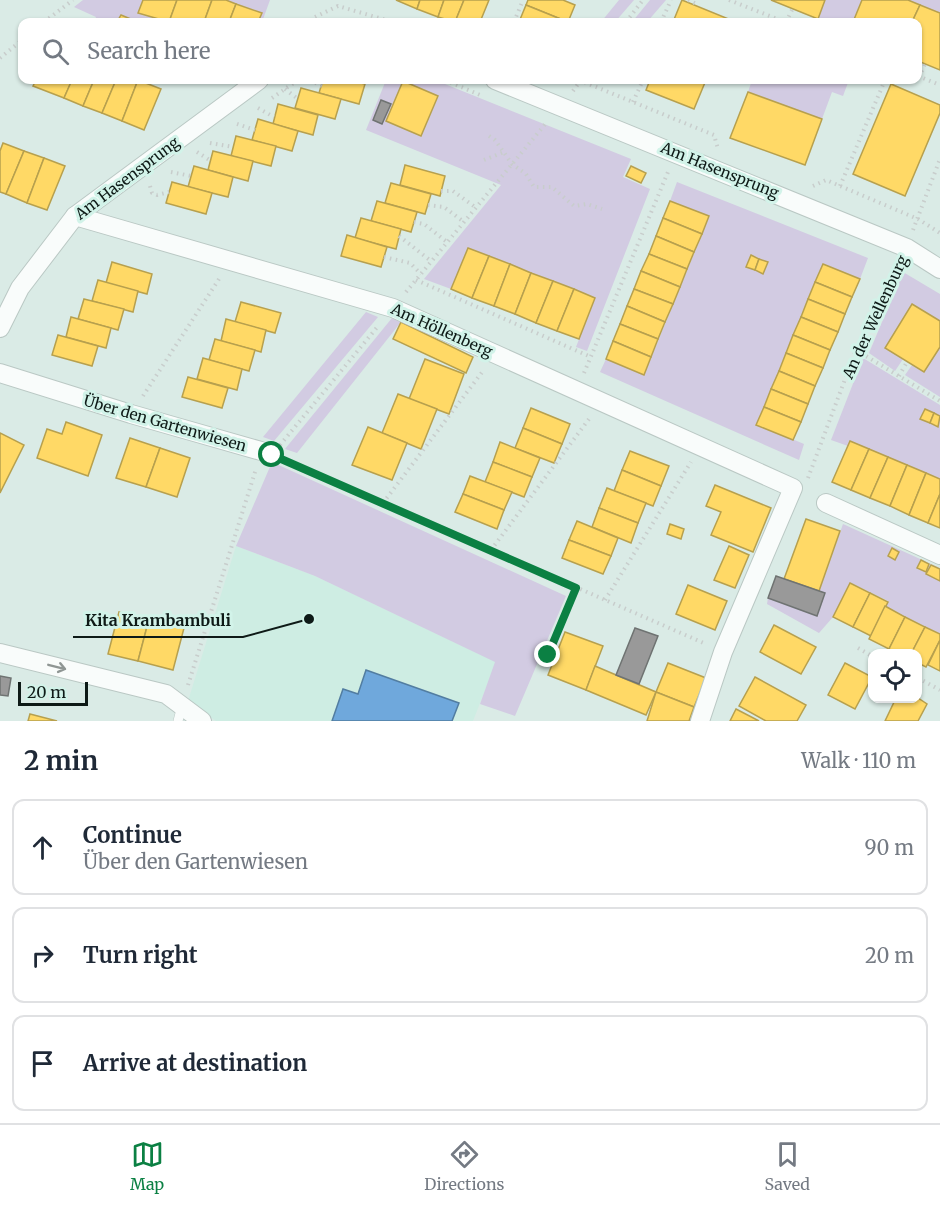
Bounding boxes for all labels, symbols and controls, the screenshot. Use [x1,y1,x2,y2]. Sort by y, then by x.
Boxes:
search box [18,18,922,84]
icon: search [39,35,72,68]
text: Search here [87,37,210,65]
street label: Am Hasensprung [70,133,183,224]
street label: Am Hasensprung [657,137,782,202]
street label: An der Wellenburg [838,252,912,383]
street label: Am Höllenberg [387,299,496,361]
street label: Über den Gartenwiesen [81,390,249,455]
route start [258,441,284,467]
callout: Kita Krambambuli [73,603,243,637]
text: Kita Krambambuli [85,610,232,630]
route end [534,641,560,667]
map controls [868,649,922,703]
button: locate [868,649,922,703]
one-way arrow [47,661,66,673]
scale bar [18,679,88,706]
text: 20 m [27,682,66,702]
text: 2 min [24,744,98,777]
text: Walk · 110 m [801,748,916,773]
text: Continue [83,821,182,849]
icon: ahead [26,831,59,864]
text: 90 m [864,835,914,860]
text: Über den Gartenwiesen [83,849,308,874]
icon: right [26,939,59,972]
text: Turn right [83,941,197,969]
text: 20 m [865,943,914,968]
icon: arrive [26,1047,59,1080]
text: Arrive at destination [83,1049,307,1077]
tab: Map [130,1138,164,1194]
tab: Directions [424,1138,504,1194]
tab: Saved [765,1138,810,1194]

